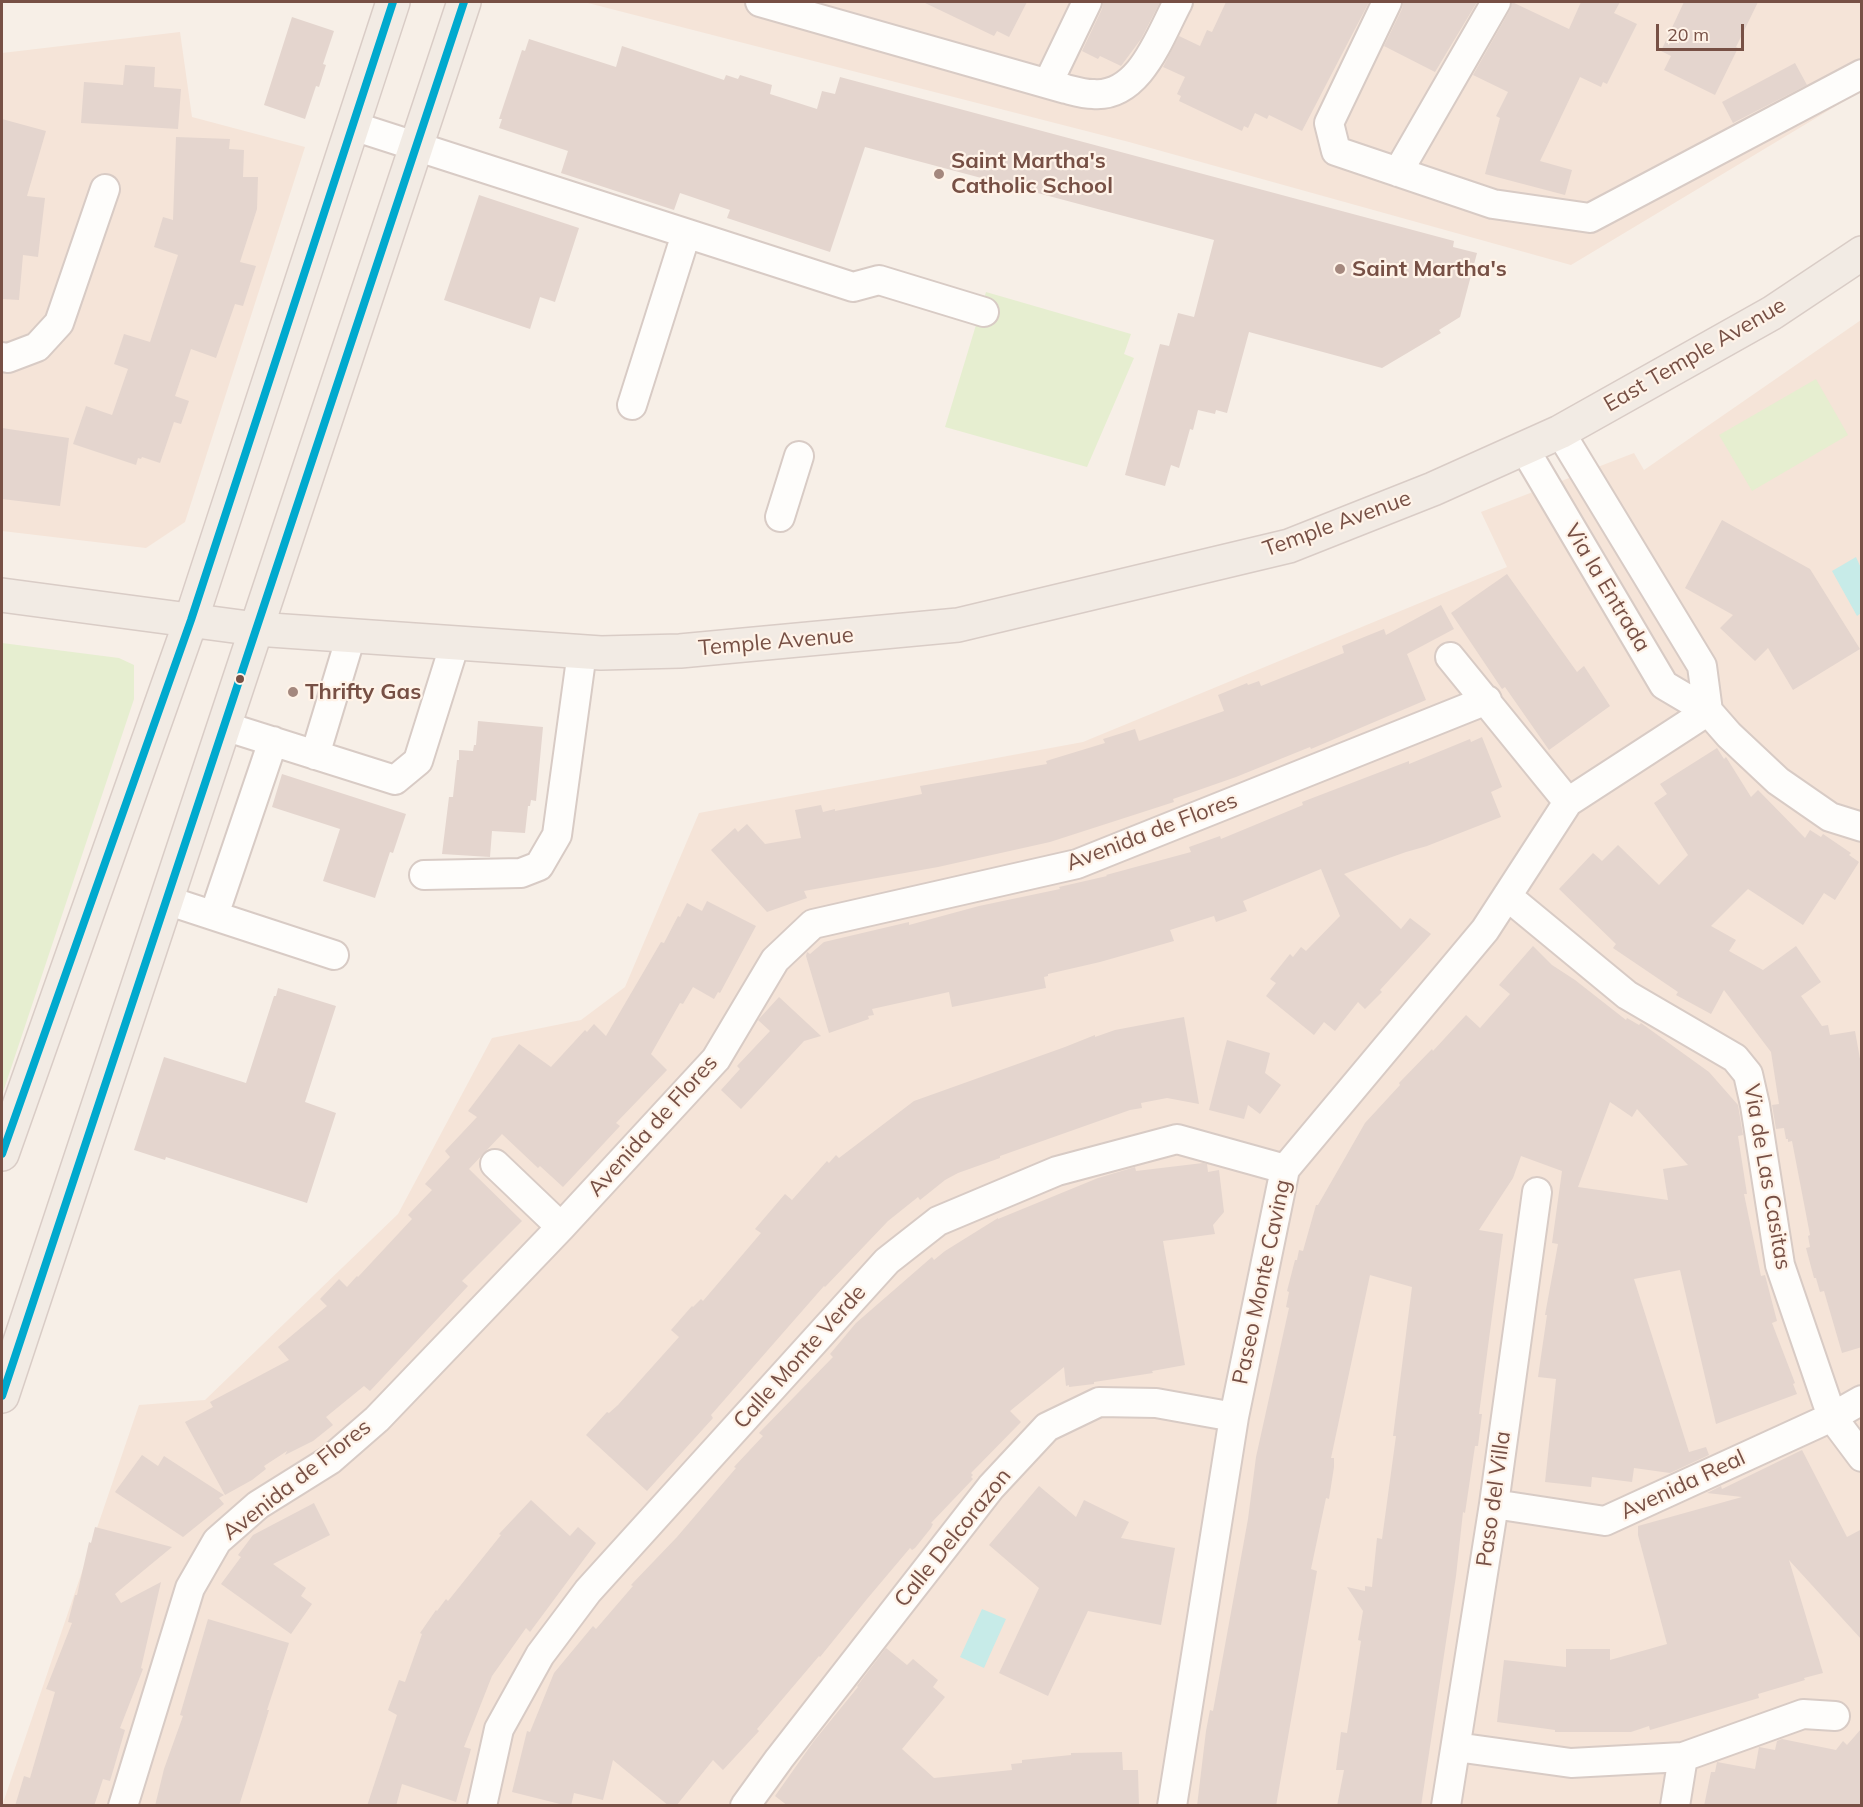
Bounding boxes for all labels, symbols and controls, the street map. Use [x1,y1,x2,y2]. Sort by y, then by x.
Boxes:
scale bar [1659,12,1748,50]
text: 20 m [1667,23,1709,46]
place label: Saint Martha's Catholic School [951,148,1113,200]
marker: Saint Martha's Catholic School [932,167,946,181]
place label: Saint Martha's [1352,256,1507,282]
marker: Saint Martha's [1333,262,1347,276]
street label: East Temple Avenue [1599,292,1791,418]
street label: Temple Avenue [1259,485,1415,563]
street label: Via la Entrada [1558,519,1656,657]
street label: Temple Avenue [697,622,855,662]
unlabelled marker [234,673,246,685]
place label: Thrifty Gas [305,679,421,705]
marker: Thrifty Gas [286,685,300,699]
street label: Avenida de Flores [1063,787,1241,877]
street label: Avenida de Flores [583,1050,723,1202]
street label: Via de Las Casitas [1738,1082,1796,1272]
street label: Paseo Monte Caving [1227,1177,1297,1387]
street label: Calle Monte Verde [728,1280,872,1434]
street label: Avenida de Flores [218,1414,376,1546]
street label: Paso del Villa [1471,1430,1517,1568]
street label: Avenida Real [1616,1445,1750,1525]
street label: Calle Delcorazon [889,1463,1017,1613]

